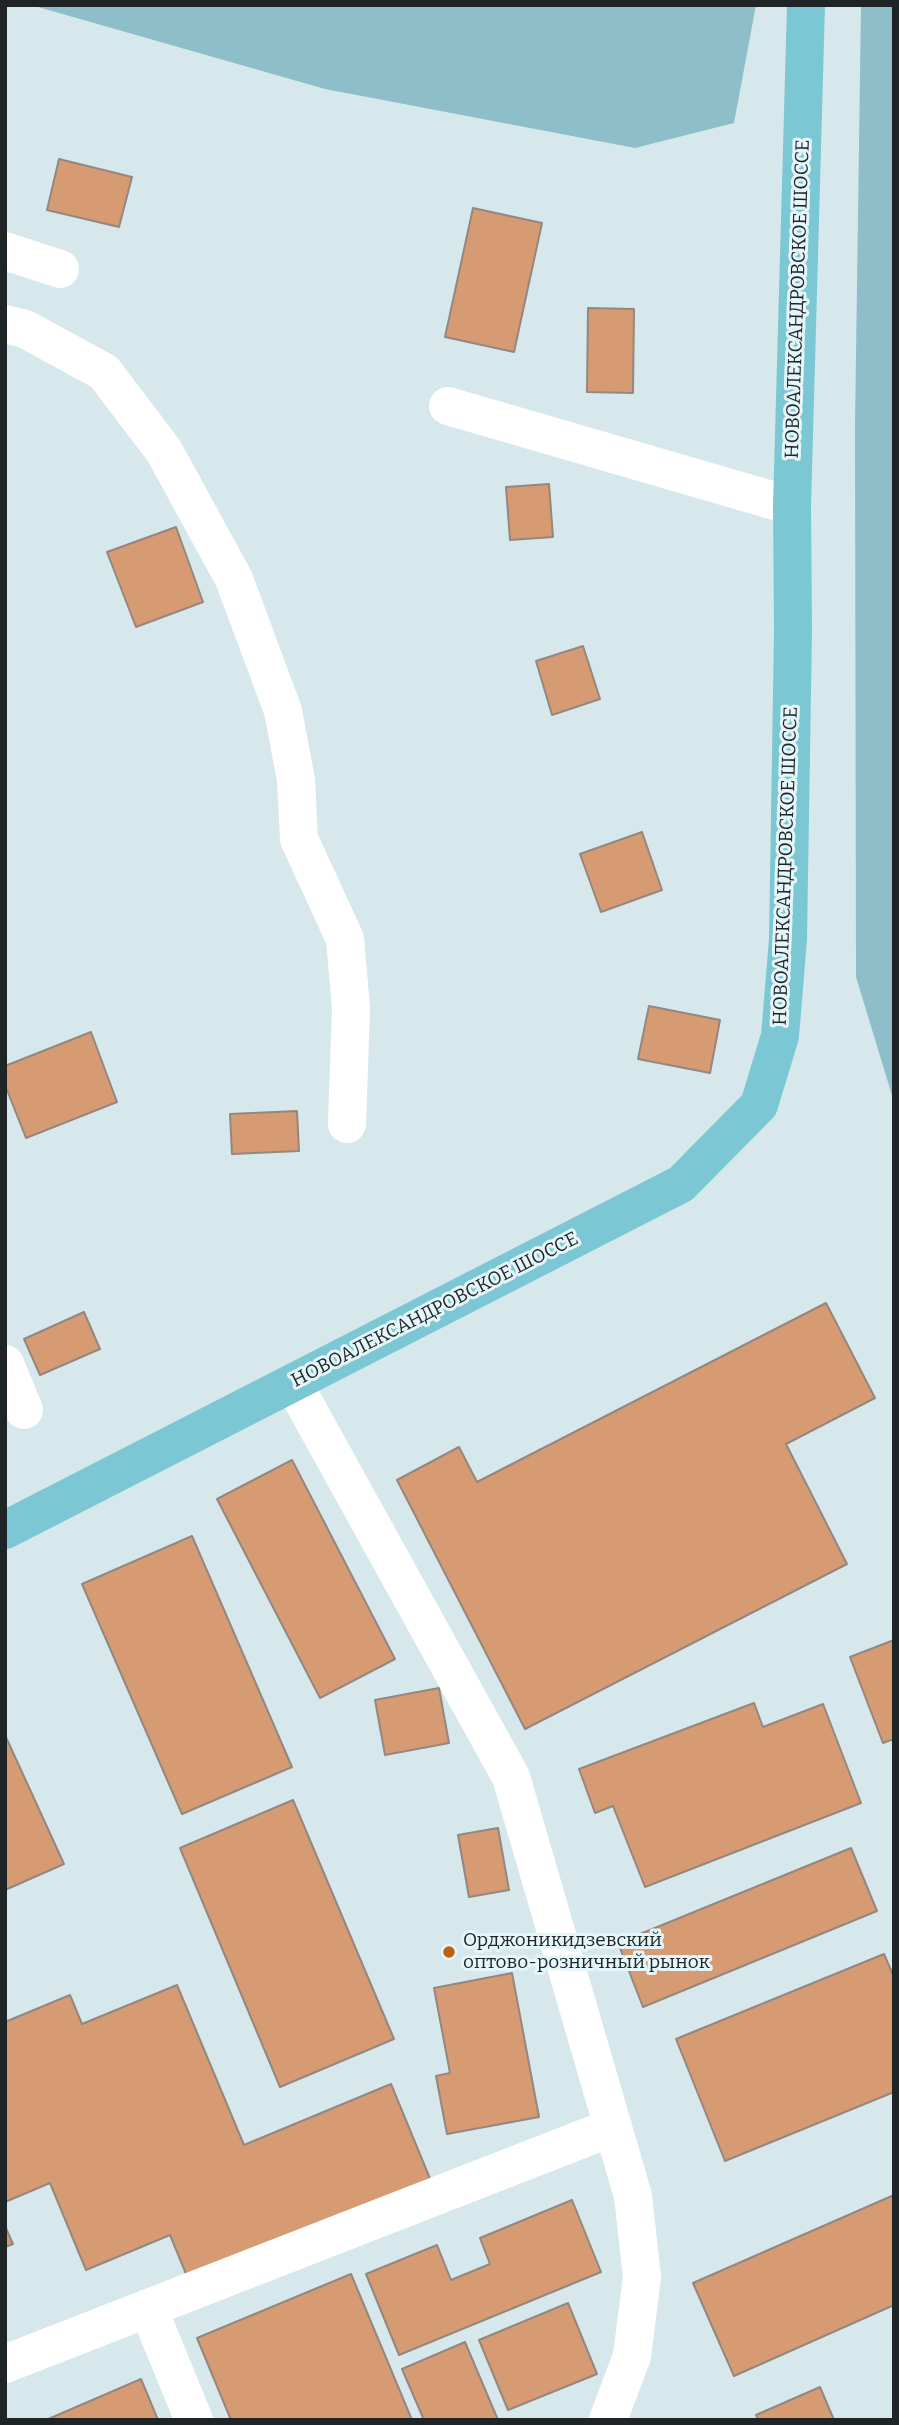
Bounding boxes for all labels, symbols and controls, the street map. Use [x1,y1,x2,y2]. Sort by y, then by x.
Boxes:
street label: НОВОАЛЕКСАНДРОВСКОЕ ШОССЕ [781,139,815,459]
street label: НОВОАЛЕКСАНДРОВСКОЕ ШОССЕ [769,706,803,1026]
street label: НОВОАЛЕКСАНДРОВСКОЕ ШОССЕ [288,1227,582,1393]
place label: Орджоникидзевский оптово-розничный рынок [463,1930,710,1974]
marker: Орджоникидзевский оптово-розничный рынок [441,1944,457,1960]

